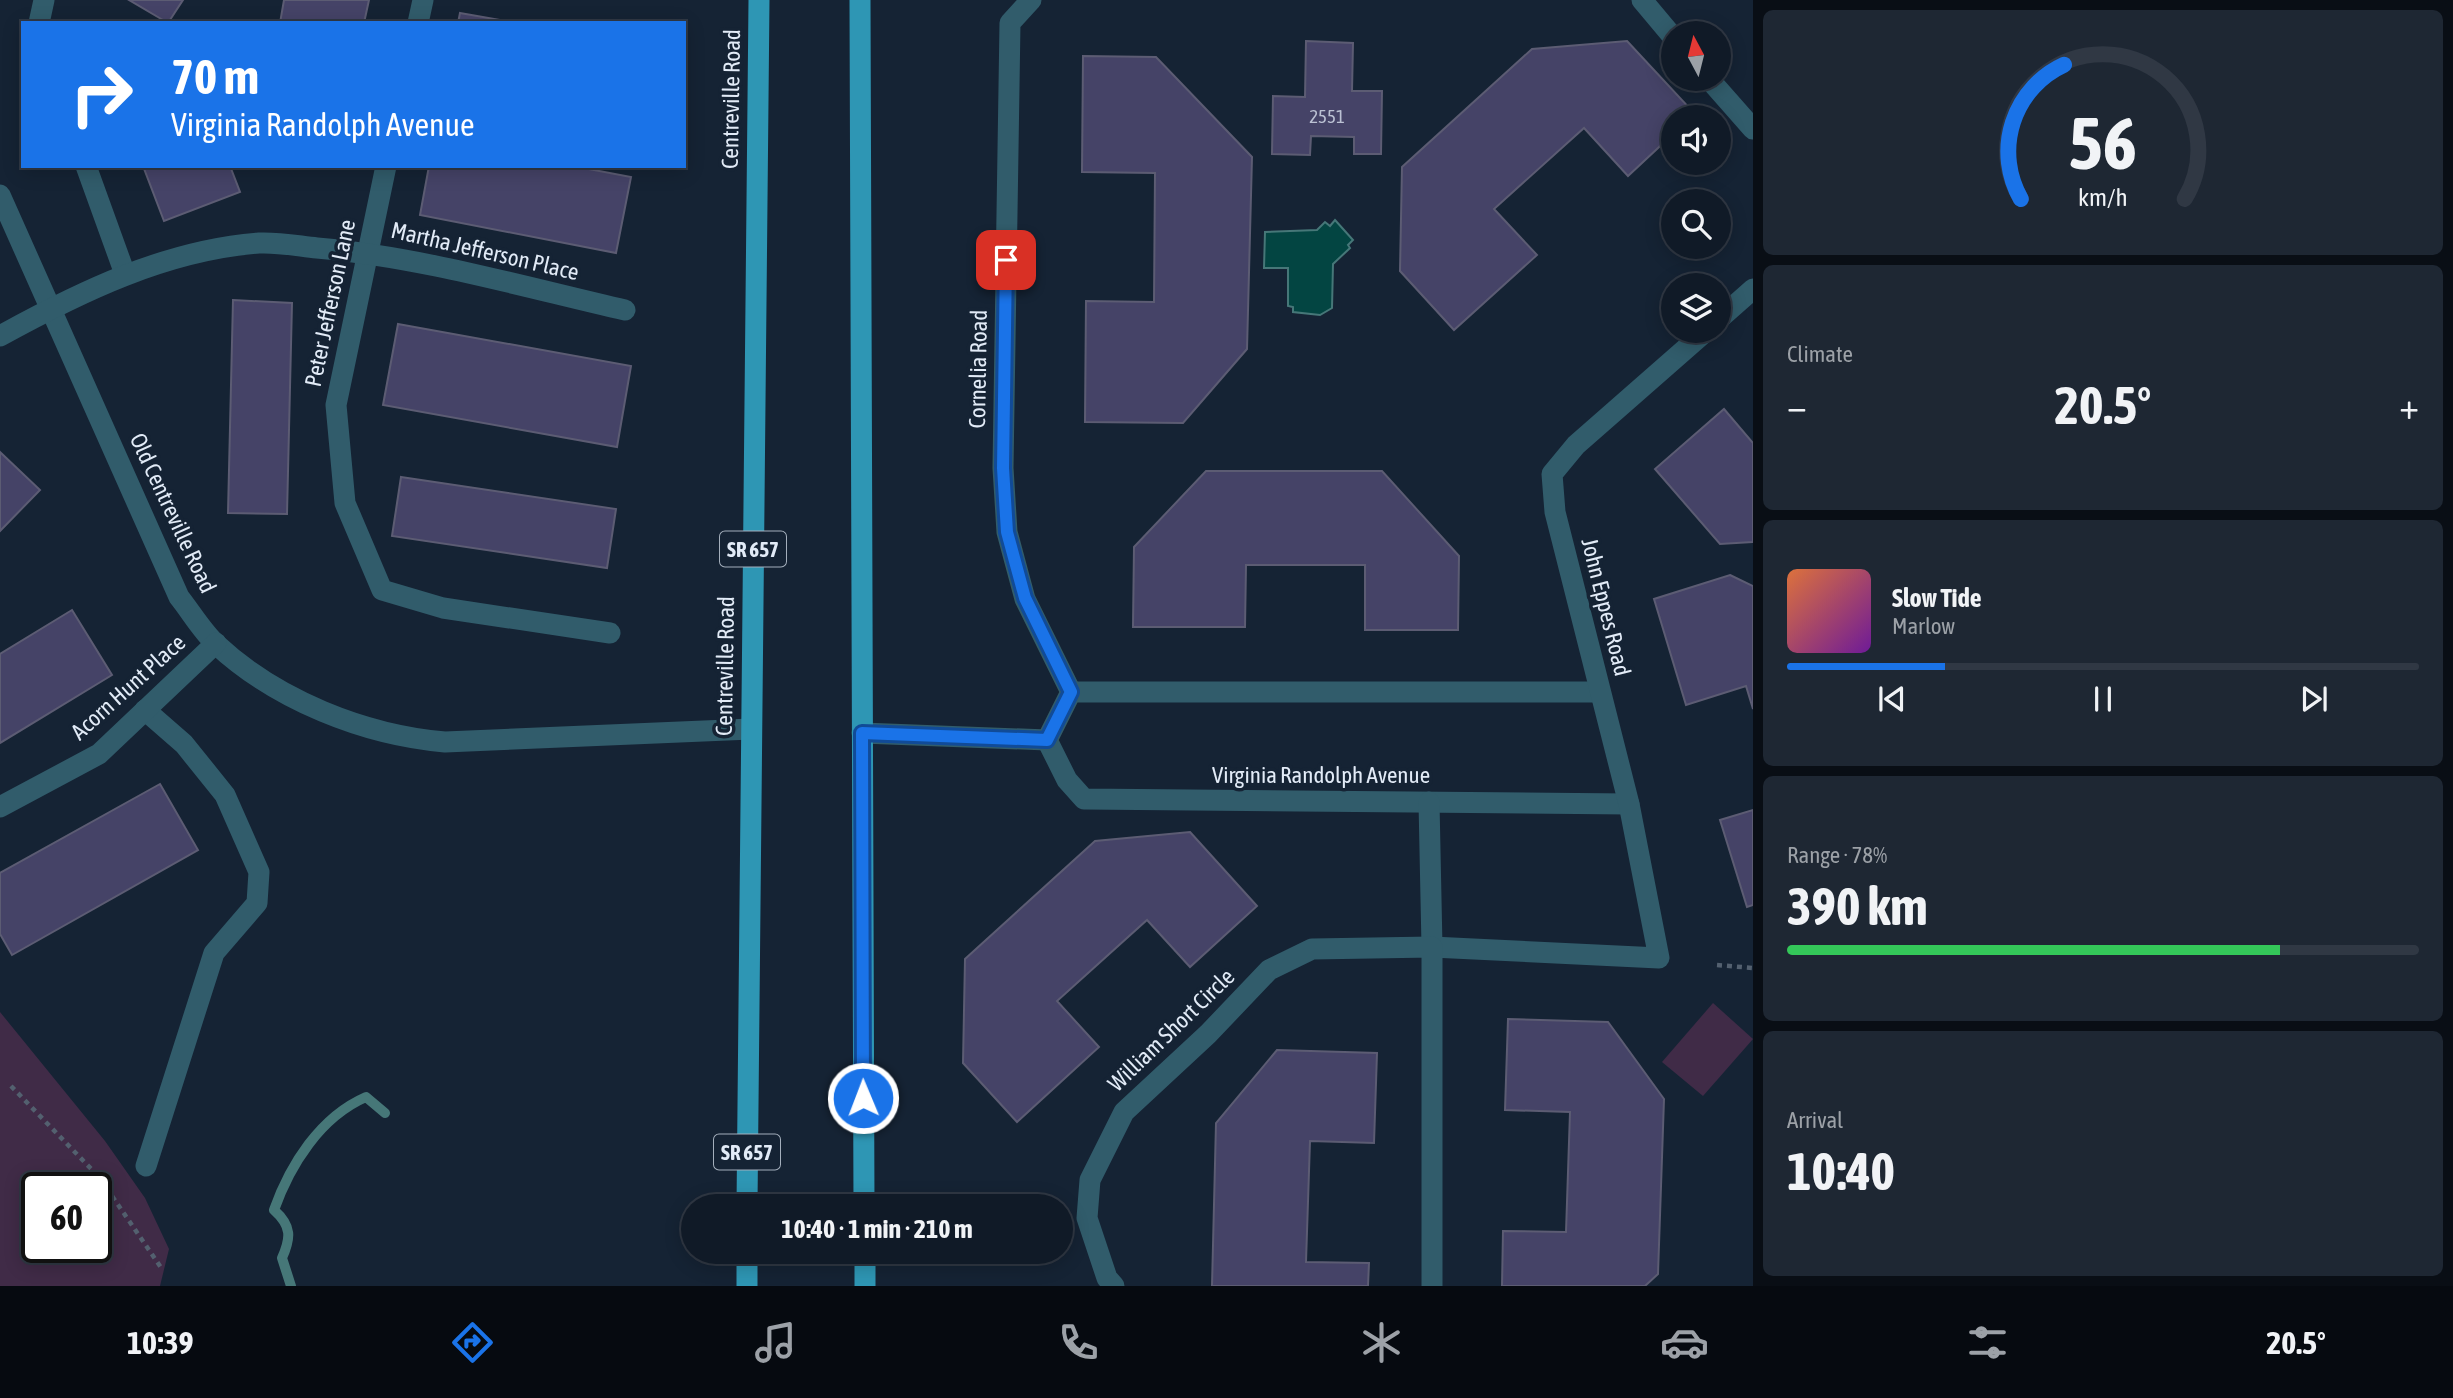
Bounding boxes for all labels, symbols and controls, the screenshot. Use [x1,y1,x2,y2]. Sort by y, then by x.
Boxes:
north arrow [1661,21,1731,91]
map controls [1661,21,1731,343]
street label: Centreville Road [717,29,745,169]
text: 70 m [171,48,259,104]
icon: right [56,49,147,140]
text: 56 [2069,101,2137,184]
house number: 2551 [1309,105,1345,127]
button: sound [1661,105,1731,175]
text: Virginia Randolph Avenue [171,106,475,143]
text: km/h [2078,182,2128,210]
button: search [1661,189,1731,259]
street label: Peter Jefferson Lane [300,217,360,389]
street label: Martha Jefferson Place [389,217,581,285]
pin [976,230,1036,290]
icon: arrive [987,241,1025,279]
button: layers [1661,273,1731,343]
street label: Cornelia Road [964,309,992,429]
text: Climate [1787,341,1853,367]
text: 20.5° [2055,375,2151,435]
text: − [1787,384,1807,427]
text: + [2399,384,2419,427]
street label: Old Centreville Road [125,429,221,597]
road number: SR 657 [720,532,786,566]
street label: John Eppes Road [1576,536,1636,678]
text: Slow Tide [1892,583,1982,613]
street label: Centreville Road [711,596,739,736]
text: Marlow [1892,613,1955,639]
street label: Acorn Hunt Place [66,629,190,745]
icon: previous [1873,680,1911,718]
icon: pause [2084,680,2122,718]
icon: next [2295,680,2333,718]
street label: Virginia Randolph Avenue [1212,762,1430,788]
text: Range · 78% [1787,842,1887,868]
text: 390 km [1787,876,1928,936]
street label: William Short Circle [1103,963,1239,1097]
position arrow [826,1061,900,1135]
text: Arrival [1787,1107,1843,1133]
road number: SR 657 [714,1134,780,1170]
text: 10:40 [1787,1141,1895,1201]
speed limit sign: 60 [21,1172,112,1263]
text: 10:40 · 1 min · 210 m [781,1214,973,1244]
icon: directions [448,1318,497,1367]
icon: music [751,1318,800,1367]
icon: phone [1054,1318,1103,1367]
icon: climate [1357,1318,1406,1367]
icon: car [1660,1318,1709,1367]
icon: filters [1963,1318,2012,1367]
text: 10:39 [127,1324,194,1361]
text: 20.5° [2266,1324,2326,1361]

